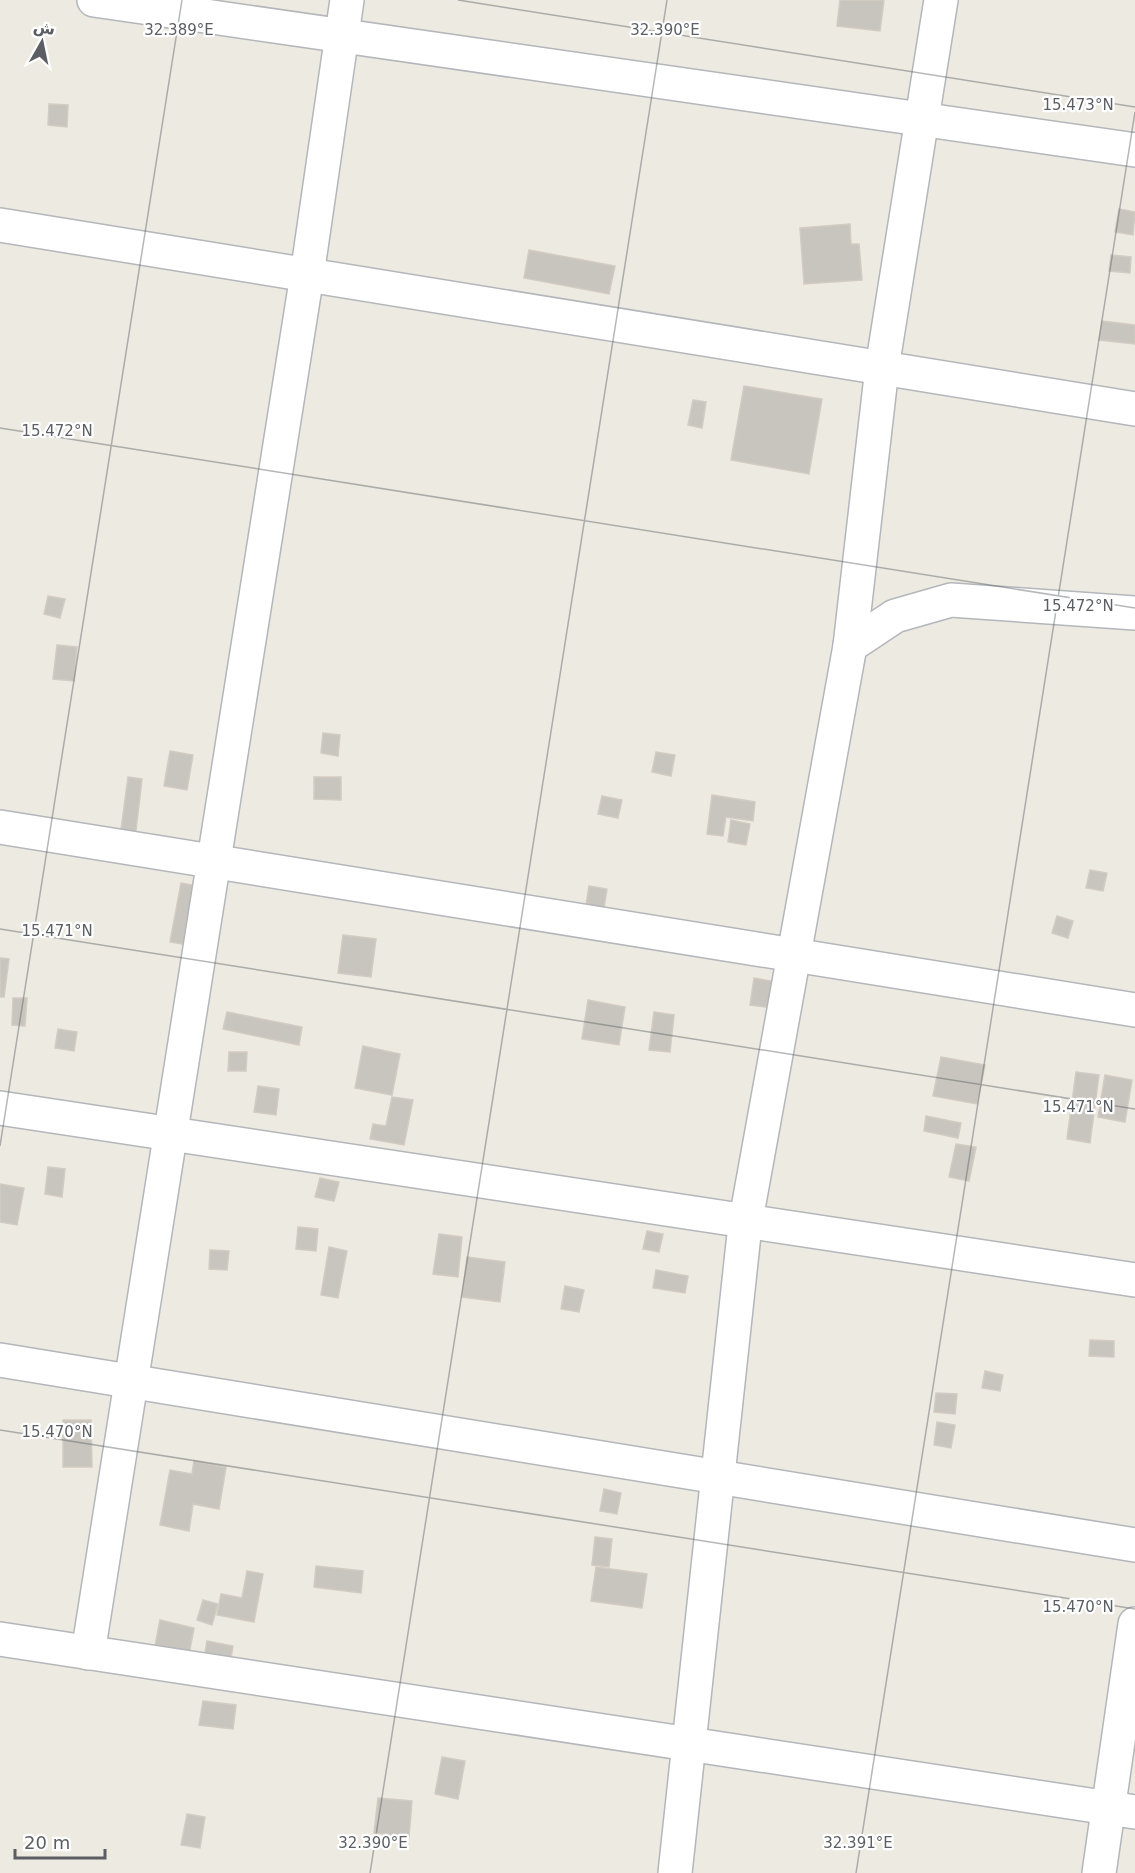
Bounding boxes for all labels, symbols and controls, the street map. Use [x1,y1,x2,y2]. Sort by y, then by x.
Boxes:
north arrow [12,12,72,72]
text: ش [32,17,57,39]
text: 32.389°E [144,21,214,39]
text: 32.390°E [630,21,700,39]
text: 15.473°N [1042,96,1114,114]
text: 15.472°N [21,422,93,440]
text: 15.472°N [1042,597,1114,615]
text: 15.471°N [21,922,93,940]
text: 15.471°N [1042,1098,1114,1116]
text: 15.470°N [21,1423,93,1441]
text: 15.470°N [1042,1598,1114,1616]
scale bar [15,1822,105,1860]
text: 20 m [24,1832,70,1853]
text: 32.390°E [338,1834,408,1852]
text: 32.391°E [823,1834,893,1852]

